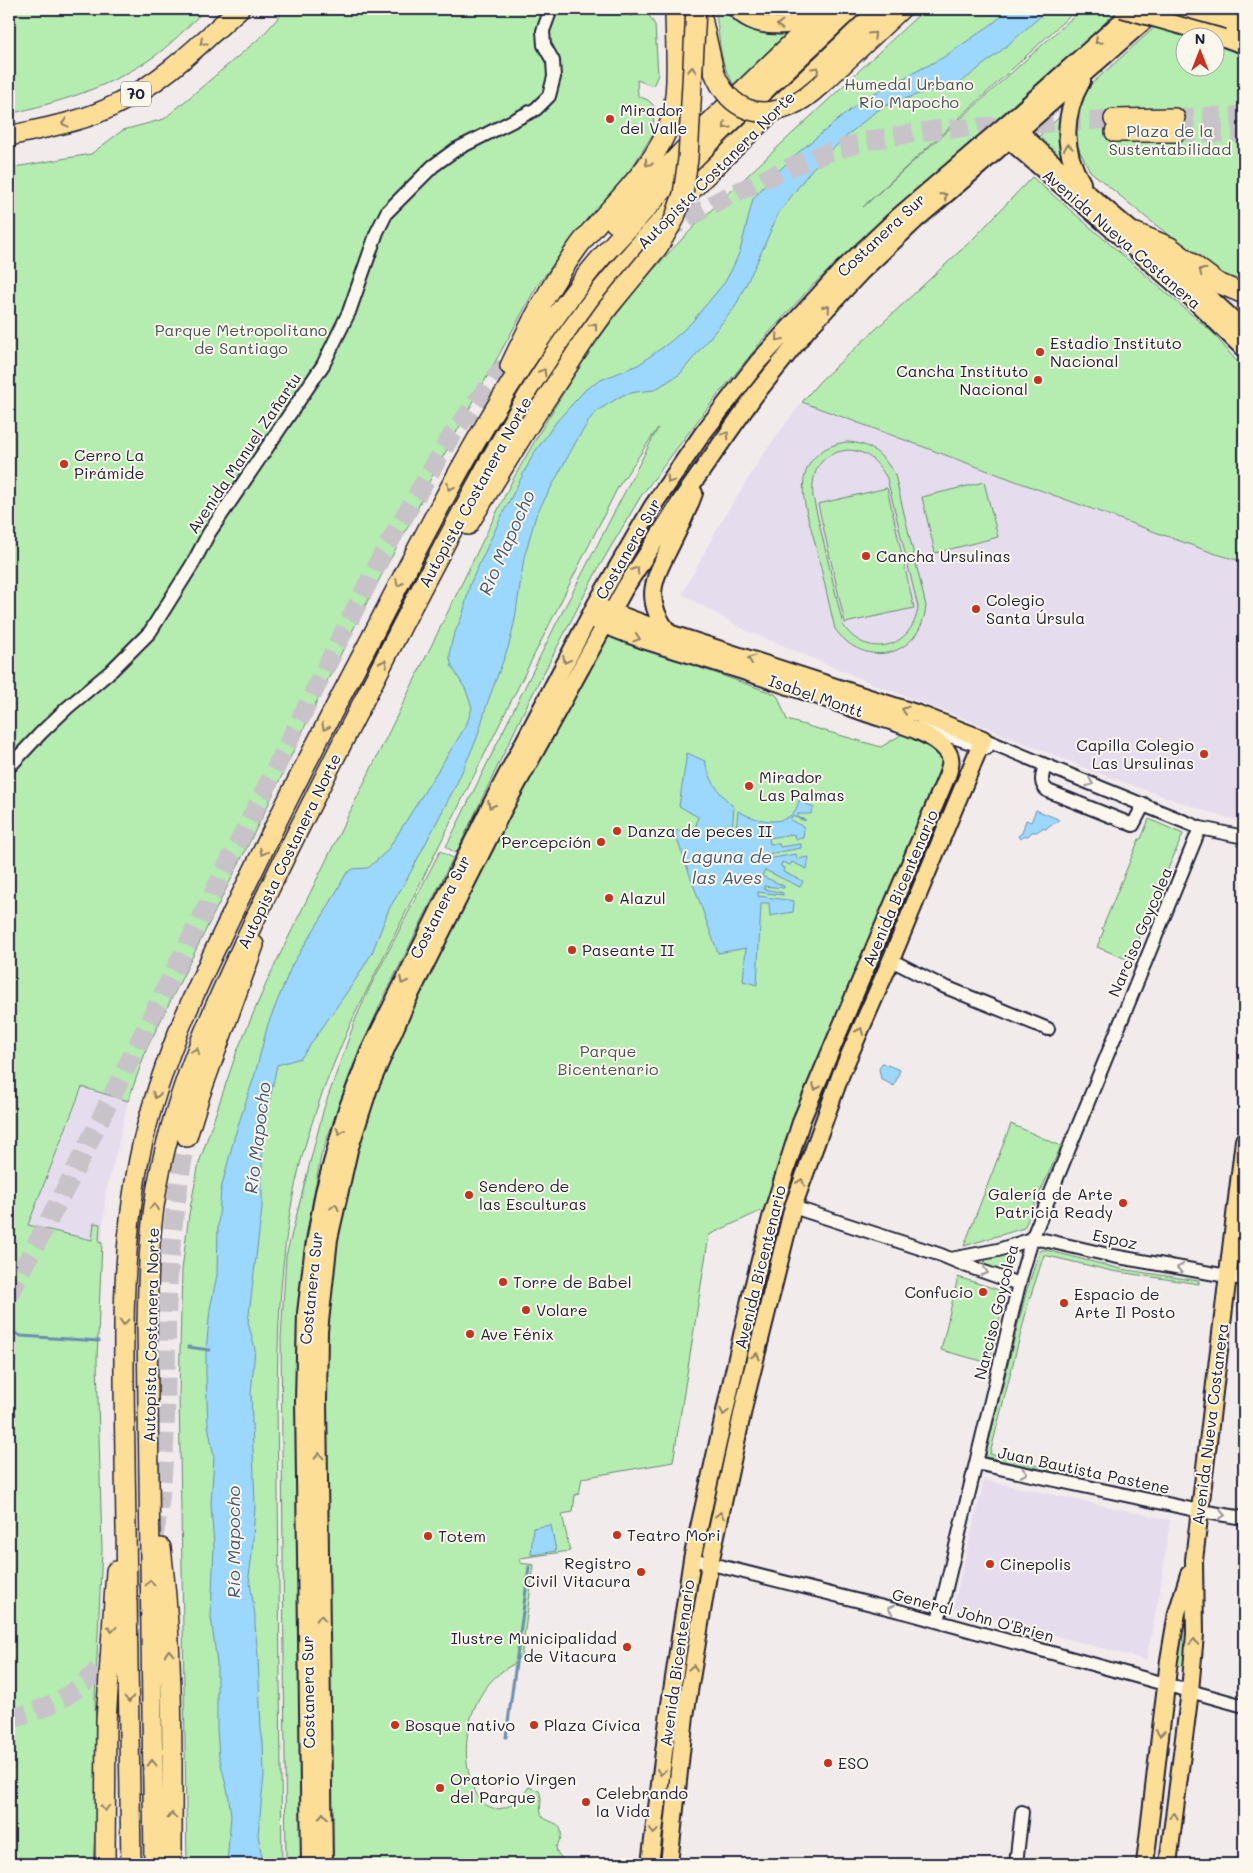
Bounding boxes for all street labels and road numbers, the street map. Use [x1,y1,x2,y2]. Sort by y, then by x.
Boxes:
road number: 70 [121,82,151,106]
street label: Autopista Costanera Norte [632,86,799,253]
street label: Avenida Nueva Costanera [1039,164,1206,313]
street label: Costanera Sur [832,188,929,281]
street label: Avenida Manuel Zañartu [182,368,305,537]
street label: Autopista Costanera Norte [413,393,536,591]
street label: Costanera Sur [590,494,665,603]
street label: Isabel Montt [766,669,866,722]
street label: Autopista Costanera Norte [232,750,345,952]
street label: Avenida Bicentenario [857,806,942,969]
street label: Costanera Sur [404,851,475,962]
street label: Narciso Goycolea [1103,864,1176,1000]
street label: Avenida Bicentenario [729,1183,790,1351]
street label: Espoz [1091,1224,1139,1254]
street label: Autopista Costanera Norte [138,1227,163,1443]
street label: Costanera Sur [294,1230,327,1345]
street label: Narciso Goycolea [969,1242,1023,1382]
street label: Avenida Nueva Costanera [1187,1322,1232,1526]
street label: Juan Bautista Pastene [996,1441,1172,1498]
street label: Avenida Bicentenario [654,1578,699,1748]
street label: General John O'Brien [890,1583,1056,1646]
street label: Costanera Sur [296,1635,319,1749]

